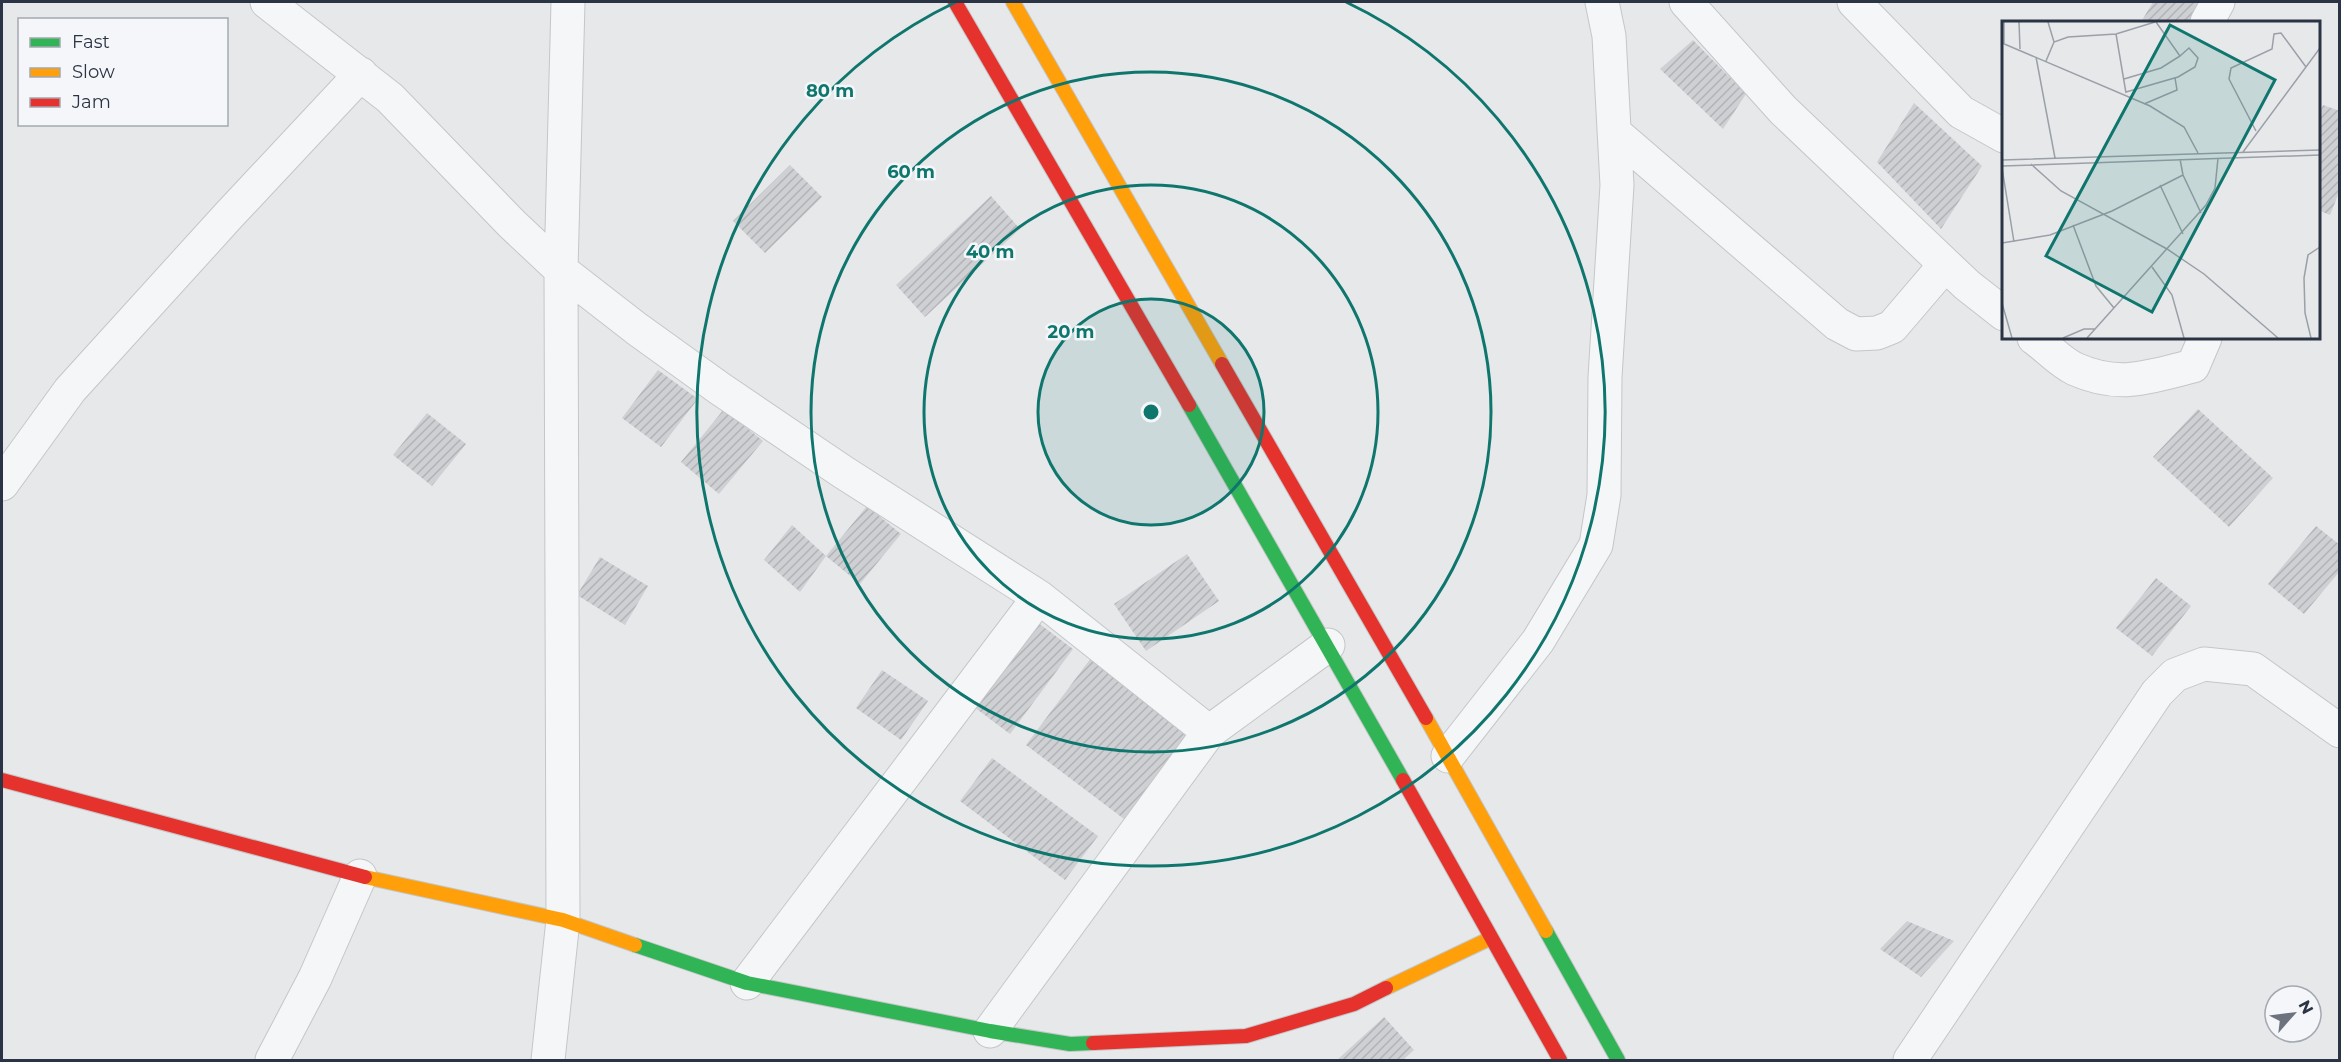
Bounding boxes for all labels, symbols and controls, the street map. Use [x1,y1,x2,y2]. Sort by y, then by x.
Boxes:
legend [18,18,228,126]
inset map [2002,21,2320,339]
text: Fast [72,31,110,53]
text: Slow [72,61,115,83]
text: 80 m [806,80,854,102]
text: Jam [71,91,111,113]
text: 60 m [887,161,935,183]
text: 40 m [966,241,1014,263]
text: 20 m [1048,321,1094,343]
centre of rings [1141,402,1161,422]
north arrow [2263,984,2323,1044]
text: N [2294,997,2317,1017]

